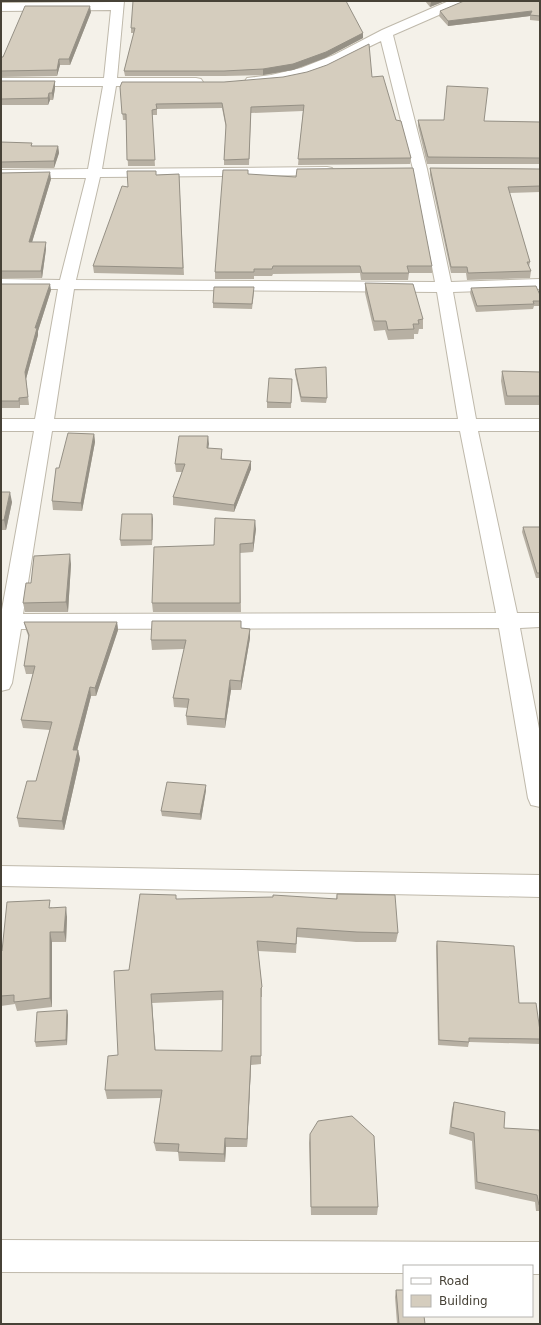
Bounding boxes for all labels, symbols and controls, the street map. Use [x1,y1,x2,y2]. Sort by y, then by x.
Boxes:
legend [403,1265,533,1317]
text: Road [439,1274,469,1288]
text: Building [439,1294,488,1308]

